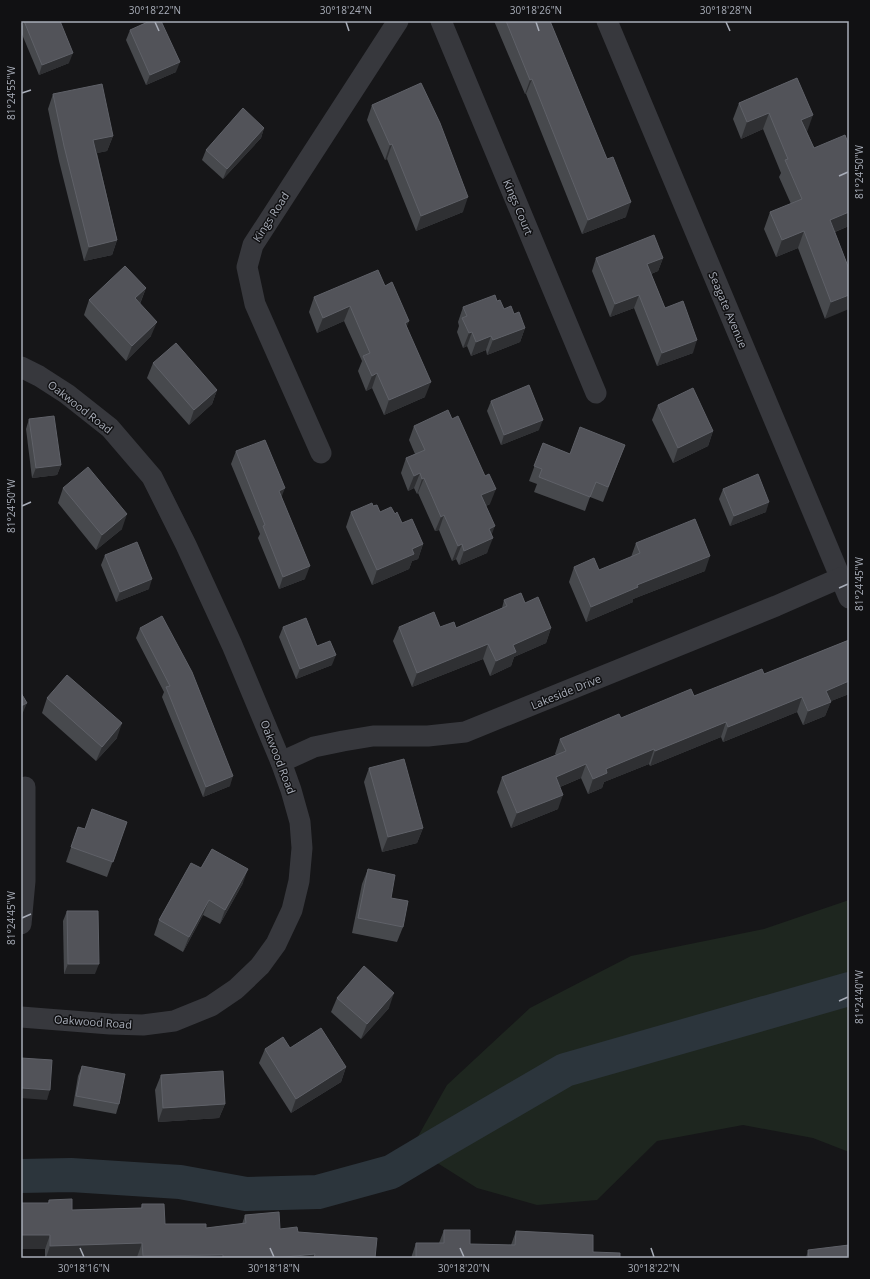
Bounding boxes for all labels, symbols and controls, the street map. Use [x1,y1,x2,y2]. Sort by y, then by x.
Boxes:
text: 30°18'22"N [129,3,181,17]
text: 30°18'24"N [320,3,372,17]
text: 30°18'26"N [510,3,562,17]
text: 30°18'28"N [700,3,752,17]
text: 81°24'55"W [4,65,18,120]
text: 81°24'50"W [852,144,866,199]
street label: Kings Court [500,177,537,237]
street label: Kings Road [249,189,292,245]
street label: Seagate Avenue [706,269,751,350]
street label: Oakwood Road [45,377,116,437]
text: 81°24'50"W [4,478,18,533]
text: 81°24'45"W [852,556,866,611]
street label: Lakeside Drive [528,671,603,712]
street label: Oakwood Road [257,718,299,796]
text: 81°24'45"W [4,890,18,945]
text: 81°24'40"W [852,969,866,1024]
street label: Oakwood Road [54,1011,132,1032]
text: 30°18'16"N [58,1261,110,1275]
text: 30°18'18"N [248,1261,300,1275]
text: 30°18'20"N [438,1261,490,1275]
text: 30°18'22"N [628,1261,680,1275]

